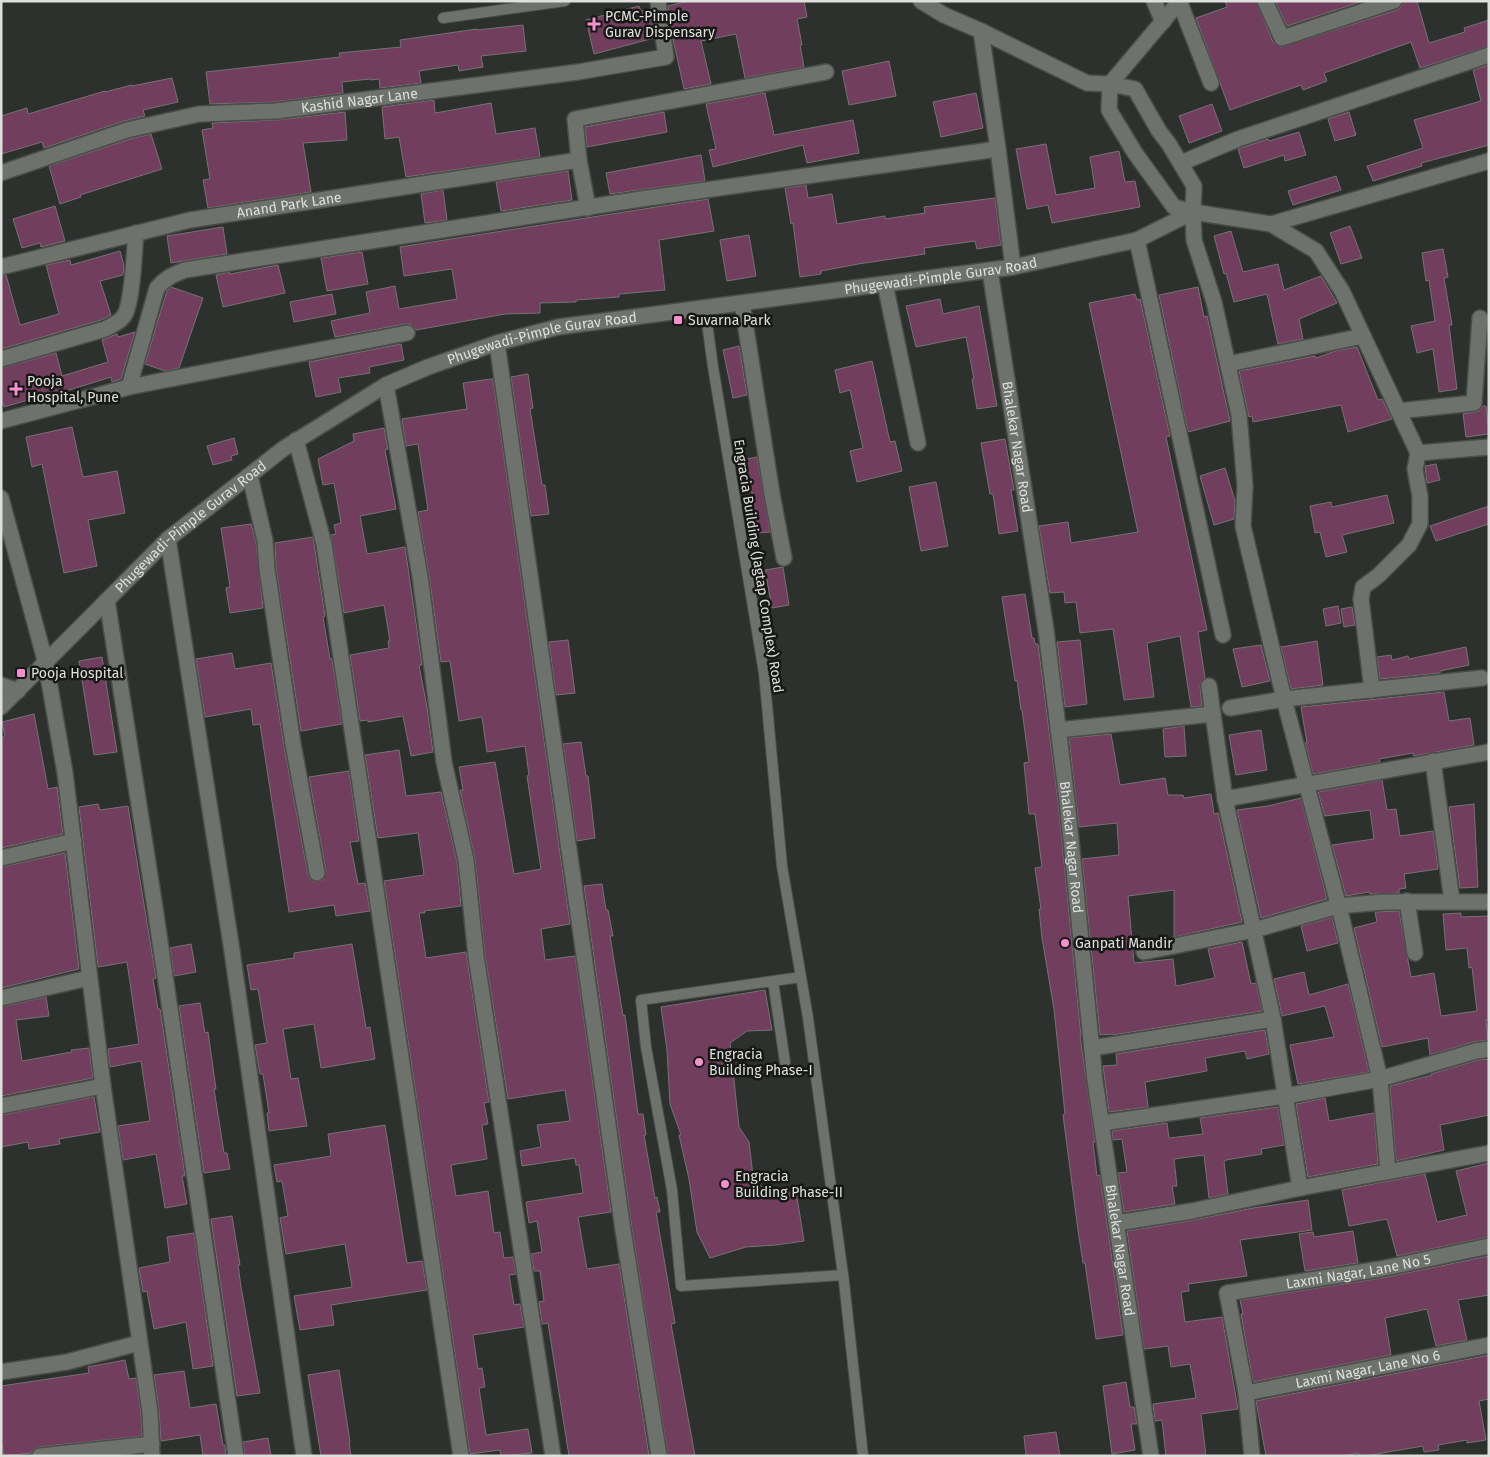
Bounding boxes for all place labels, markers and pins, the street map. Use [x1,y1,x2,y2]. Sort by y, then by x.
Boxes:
place label: PCMC-Pimple Gurav Dispensary [605,8,715,41]
marker: PCMC-Pimple Gurav Dispensary [587,17,601,31]
place label: Suvarna Park [688,312,771,329]
marker: Suvarna Park [672,314,684,326]
place label: Pooja Hospital, Pune [27,373,119,406]
marker: Pooja Hospital, Pune [9,382,23,396]
place label: Pooja Hospital [31,665,123,682]
marker: Pooja Hospital [15,667,27,679]
place label: Ganpati Mandir [1075,935,1173,952]
marker: Ganpati Mandir [1059,937,1071,949]
place label: Engracia Building Phase-I [709,1046,813,1079]
marker: Engracia Building Phase-I [693,1056,705,1068]
place label: Engracia Building Phase-II [735,1168,843,1201]
marker: Engracia Building Phase-II [719,1178,731,1190]

